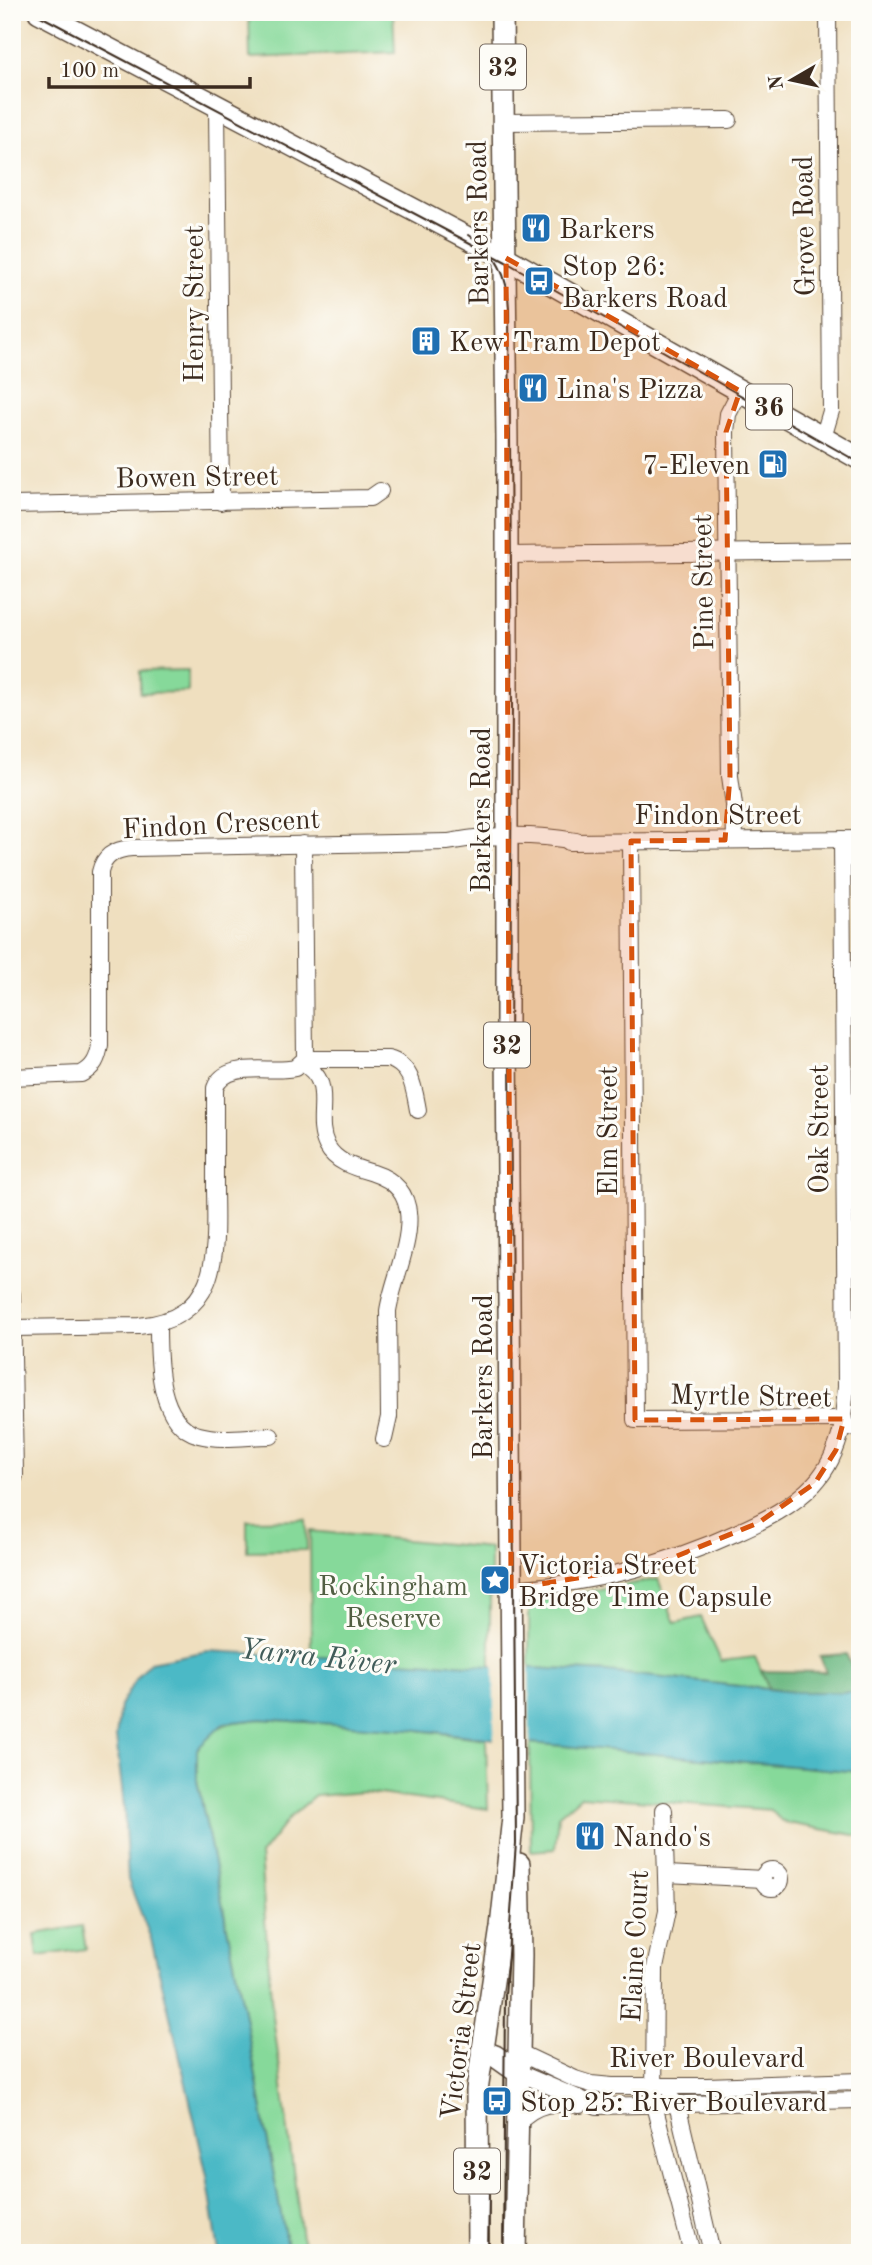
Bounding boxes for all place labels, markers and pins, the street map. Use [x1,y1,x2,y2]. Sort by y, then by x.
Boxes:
restaurant icon: Barkers [519,211,553,245]
place label: Barkers [559,217,655,245]
place label: Stop 26: Barkers Road [562,254,728,314]
bus stop icon: Stop 26: Barkers Road [522,264,556,298]
building icon: Kew Tram Depot [409,324,443,358]
place label: Kew Tram Depot [449,330,661,358]
restaurant icon: Lina's Pizza [516,371,550,405]
place label: Lina's Pizza [556,377,703,405]
fuel station icon: 7-Eleven [756,447,790,481]
place label: 7-Eleven [642,453,750,481]
place label: Victoria Street Bridge Time Capsule [518,1553,772,1613]
place icon: Victoria Street Bridge Time Capsule [478,1563,512,1597]
restaurant icon: Nando's [573,1819,607,1853]
place label: Nando's [613,1825,711,1853]
bus stop icon: Stop 25: River Boulevard [480,2084,514,2118]
place label: Stop 25: River Boulevard [520,2090,827,2118]

